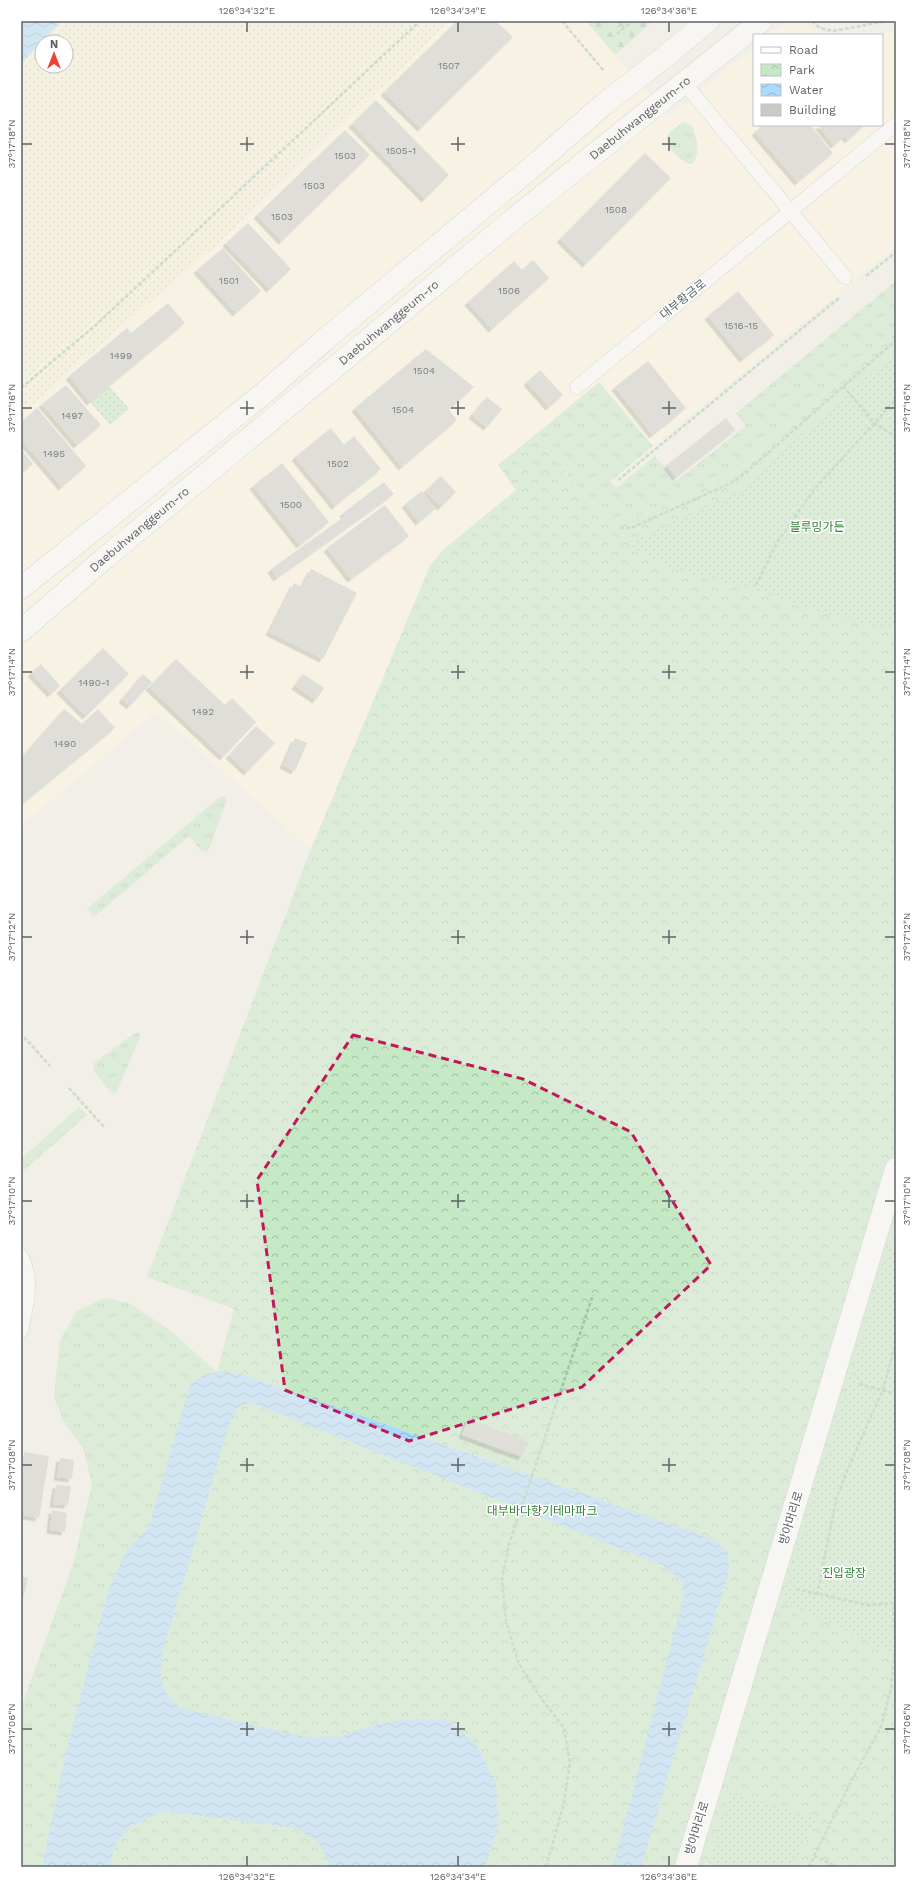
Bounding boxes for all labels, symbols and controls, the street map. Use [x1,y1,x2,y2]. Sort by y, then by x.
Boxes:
text: 126°34'32"E [219,5,275,16]
text: 126°34'34"E [430,5,486,16]
text: 126°34'36"E [641,5,697,16]
north arrow [34,34,74,74]
legend [753,34,883,126]
text: N [50,38,58,51]
text: Road [789,43,818,57]
house number: 1507 [438,60,460,71]
text: Park [789,63,815,77]
street label: Daebuhwanggeum-ro [587,73,693,163]
text: Water [789,83,824,97]
text: Building [789,103,836,117]
text: 37°17'18"N [6,120,17,168]
text: 37°17'18"N [901,120,912,168]
house number: 1505-1 [386,145,416,156]
house number: 1503 [334,150,356,161]
house number: 1503 [303,180,325,191]
house number: 1508 [605,204,627,215]
house number: 1503 [271,211,293,222]
house number: 1501 [219,275,239,286]
street label: 대부황금로 [657,276,709,322]
street label: Daebuhwanggeum-ro [336,277,442,368]
house number: 1506 [498,285,520,296]
house number: 1516-15 [724,320,758,331]
house number: 1499 [110,350,132,361]
house number: 1504 [413,365,435,376]
text: 37°17'16"N [6,384,17,432]
text: 37°17'16"N [901,384,912,432]
house number: 1504 [392,404,414,415]
house number: 1497 [61,410,83,421]
house number: 1495 [43,448,65,459]
house number: 1502 [327,458,349,469]
street label: Daebuhwanggeum-ro [87,484,192,575]
house number: 1500 [280,499,302,510]
park label: 블루밍가든 [789,520,845,534]
text: 37°17'14"N [6,648,17,696]
text: 37°17'14"N [901,648,912,696]
house number: 1490-1 [79,677,110,688]
house number: 1492 [192,706,214,717]
house number: 1490 [54,738,76,749]
text: 37°17'12"N [6,913,17,961]
text: 37°17'12"N [901,913,912,961]
text: 37°17'10"N [6,1177,17,1225]
text: 37°17'10"N [901,1177,912,1225]
text: 37°17'08"N [6,1439,17,1491]
text: 37°17'08"N [901,1439,912,1491]
street label: 방아머리로 [776,1490,806,1546]
park label: 대부바다향기테마파크 [487,1504,597,1518]
park label: 진입광장 [822,1566,866,1580]
text: 37°17'06"N [6,1703,17,1755]
text: 37°17'06"N [901,1703,912,1755]
street label: 방아머리로 [682,1800,712,1856]
text: 126°34'32"E [219,1871,275,1882]
text: 126°34'34"E [430,1871,486,1882]
text: 126°34'36"E [641,1871,697,1882]

